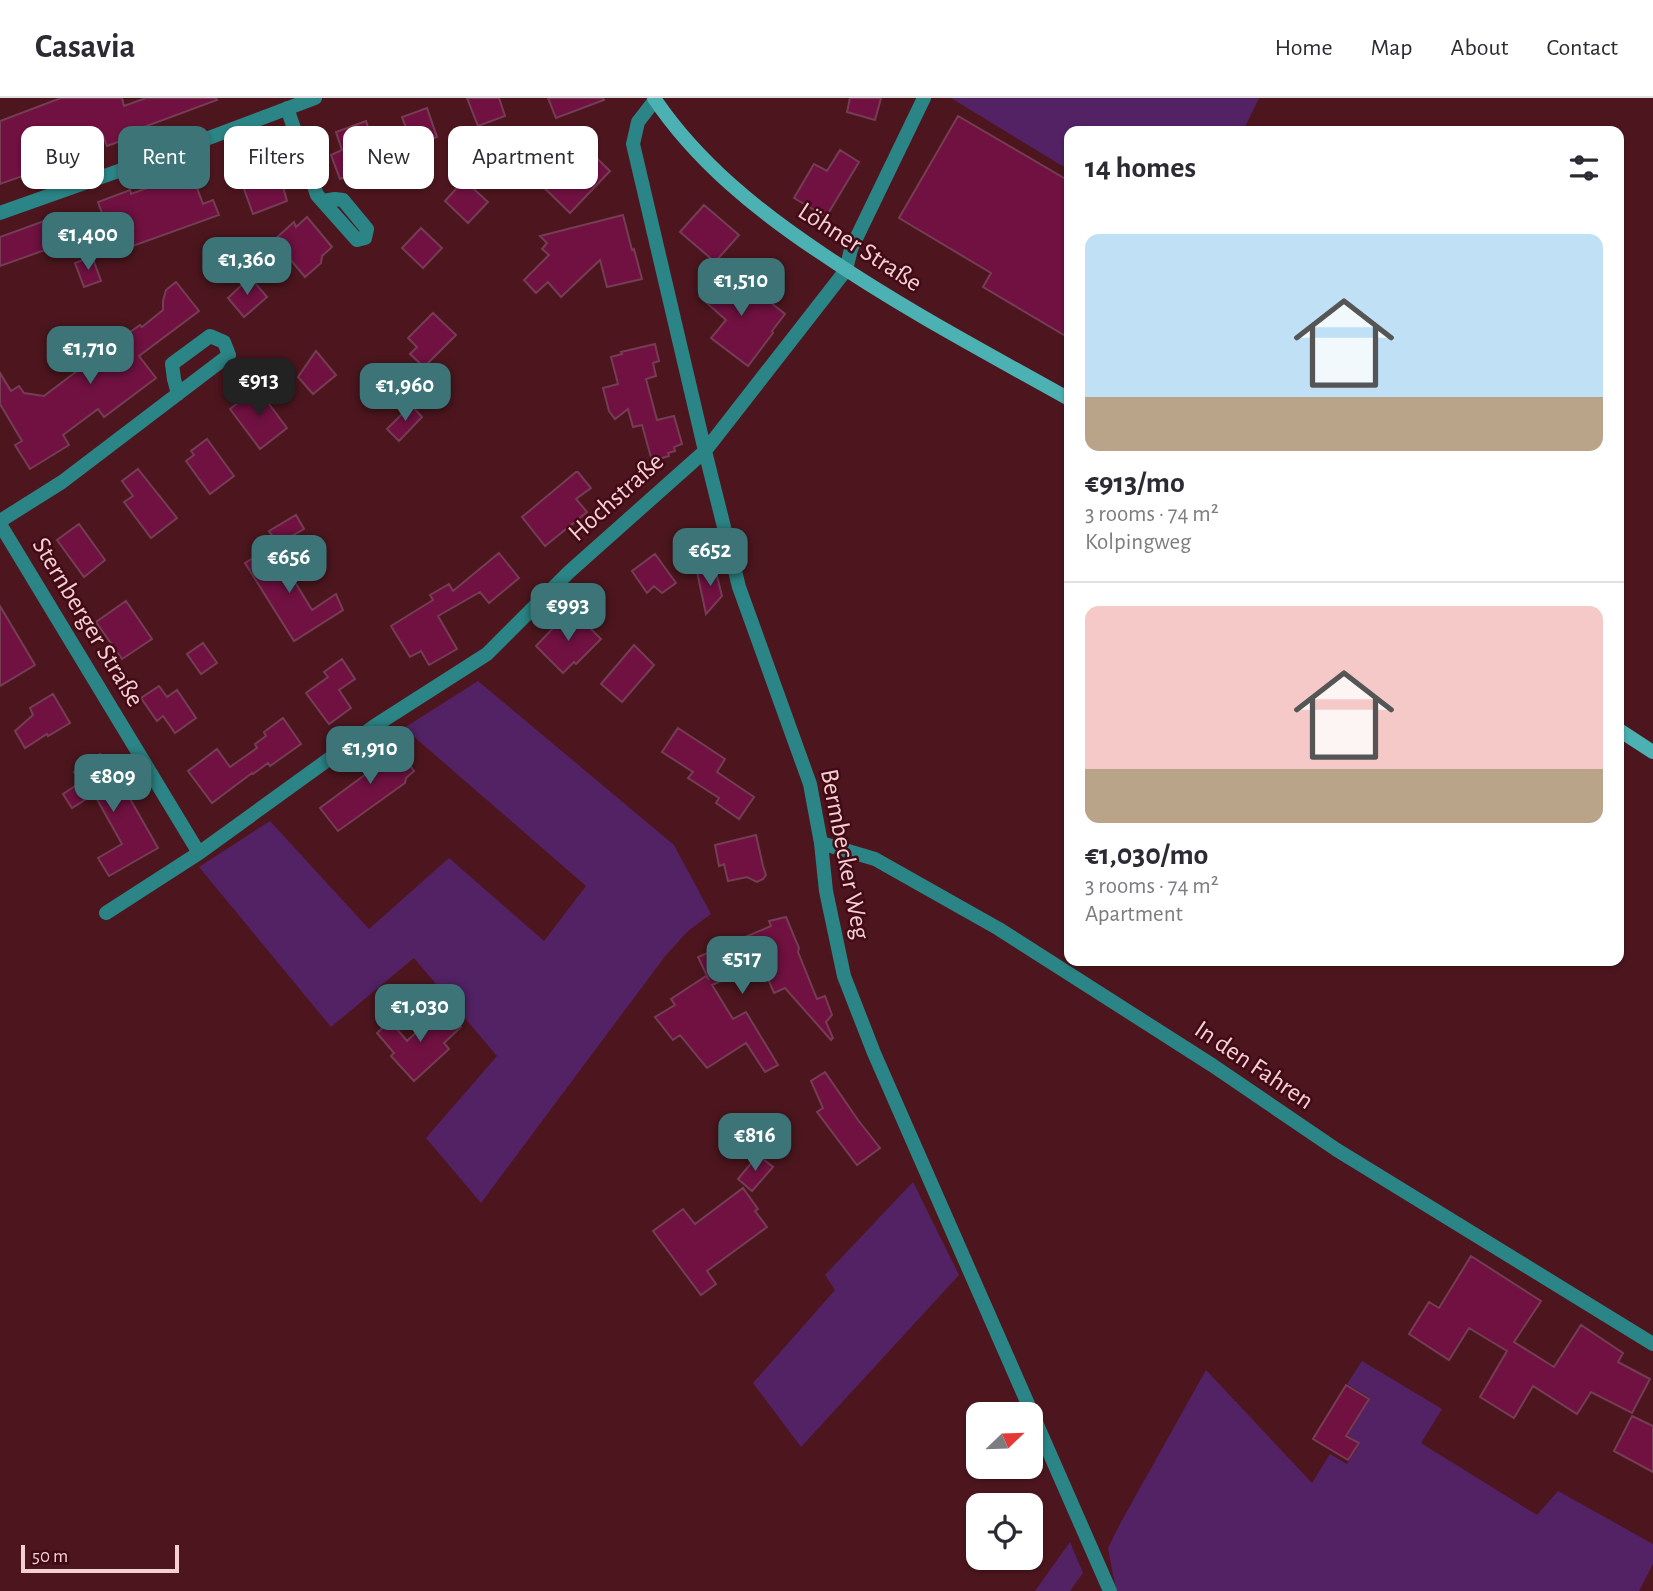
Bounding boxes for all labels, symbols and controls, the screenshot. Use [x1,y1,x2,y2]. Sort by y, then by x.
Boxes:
text: Casavia [35,31,135,64]
text: Home [1275,36,1333,60]
text: Map [1371,36,1413,60]
text: About [1451,36,1508,60]
text: Contact [1546,36,1618,60]
chip: Buy [21,126,104,189]
chip: Rent [118,126,210,189]
chip: Filters [224,126,329,189]
chip: New [343,126,434,189]
chip: Apartment [448,126,598,189]
icon: filters [1565,149,1603,187]
text: 14 homes [1085,153,1196,183]
street label: Löhner Straße [794,198,926,296]
pin: €1,400 [31,212,145,272]
text: €1,400 [58,223,118,246]
pin: €1,360 [190,238,304,297]
text: €1,360 [218,248,276,271]
pin: €1,510 [684,258,798,318]
text: €1,510 [714,269,768,292]
icon: home [1281,280,1407,406]
pin: €1,710 [33,327,147,386]
text: €1,710 [63,337,117,360]
pin: €913 [218,358,300,418]
pin: €1,960 [348,364,462,423]
text: €913 [239,369,279,392]
text: €1,960 [376,374,434,397]
street label: Hochstraße [563,448,669,546]
text: €913/mo [1085,468,1185,498]
text: 3 rooms · 74 m² [1085,503,1219,526]
pin: €652 [669,528,751,588]
text: Kolpingweg [1085,531,1191,554]
street label: Sternberger Straße [27,533,149,711]
pin: €656 [248,536,330,595]
text: €652 [689,539,731,562]
text: €656 [268,546,310,569]
pin: €993 [527,584,609,643]
text: €993 [547,594,589,617]
icon: home [1281,652,1407,778]
pin: €1,910 [313,726,427,786]
text: €1,910 [342,737,398,760]
pin: €809 [72,754,154,814]
text: €809 [90,765,136,788]
street label: Bermbecker Weg [816,767,874,942]
text: €1,030/mo [1085,840,1208,870]
text: 3 rooms · 74 m² [1085,875,1219,898]
text: Apartment [1085,903,1183,926]
pin: €517 [701,936,783,996]
text: €517 [723,947,761,970]
pin: €1,030 [363,984,477,1044]
text: €1,030 [391,995,449,1018]
street label: In den Fahren [1190,1016,1318,1114]
pin: €816 [714,1114,796,1173]
text: €816 [734,1124,776,1147]
north arrow [966,1402,1043,1479]
map controls [966,1402,1043,1570]
button: locate [966,1493,1043,1570]
scale bar [21,1542,178,1574]
text: 50 m [32,1547,68,1566]

